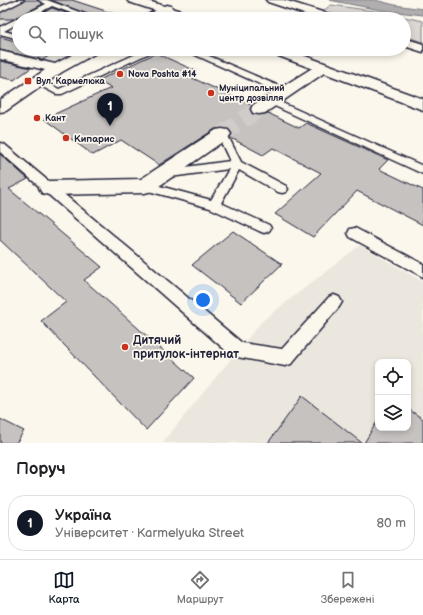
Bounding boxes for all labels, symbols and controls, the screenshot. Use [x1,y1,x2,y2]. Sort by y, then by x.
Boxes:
search box [12,12,411,56]
icon: search [26,23,48,45]
text: Пошук [58,25,104,44]
marker: Nova Poshta #14 [115,69,125,79]
place label: Nova Poshta #14 [128,69,197,80]
marker: Вул. Кармелюка [23,76,33,86]
place label: Вул. Кармелюка [36,76,106,87]
place label: Муніципальний центр дозвілля [219,83,285,104]
marker: Муніципальний центр дозвілля [206,88,216,98]
pin: 1 [97,93,123,126]
marker: Кант [32,113,42,123]
place label: Кант [45,113,66,124]
marker: Кипарис [61,133,71,143]
place label: Кипарис [74,133,115,145]
your location [193,290,213,310]
place label: Дитячий притулок-інтернат [133,333,239,362]
marker: Дитячий притулок-інтернат [120,342,130,352]
map controls [375,359,411,431]
button: locate [375,359,411,395]
button: layers [375,395,411,431]
text: Поруч [16,459,66,479]
text: Україна [55,506,111,525]
text: 1 [27,515,33,531]
text: 80 m [377,515,406,531]
text: Університет · Karmelyuka Street [55,525,244,541]
tab: Карта [49,569,80,606]
tab: Маршрут [177,569,224,606]
tab: Збережені [321,569,374,606]

